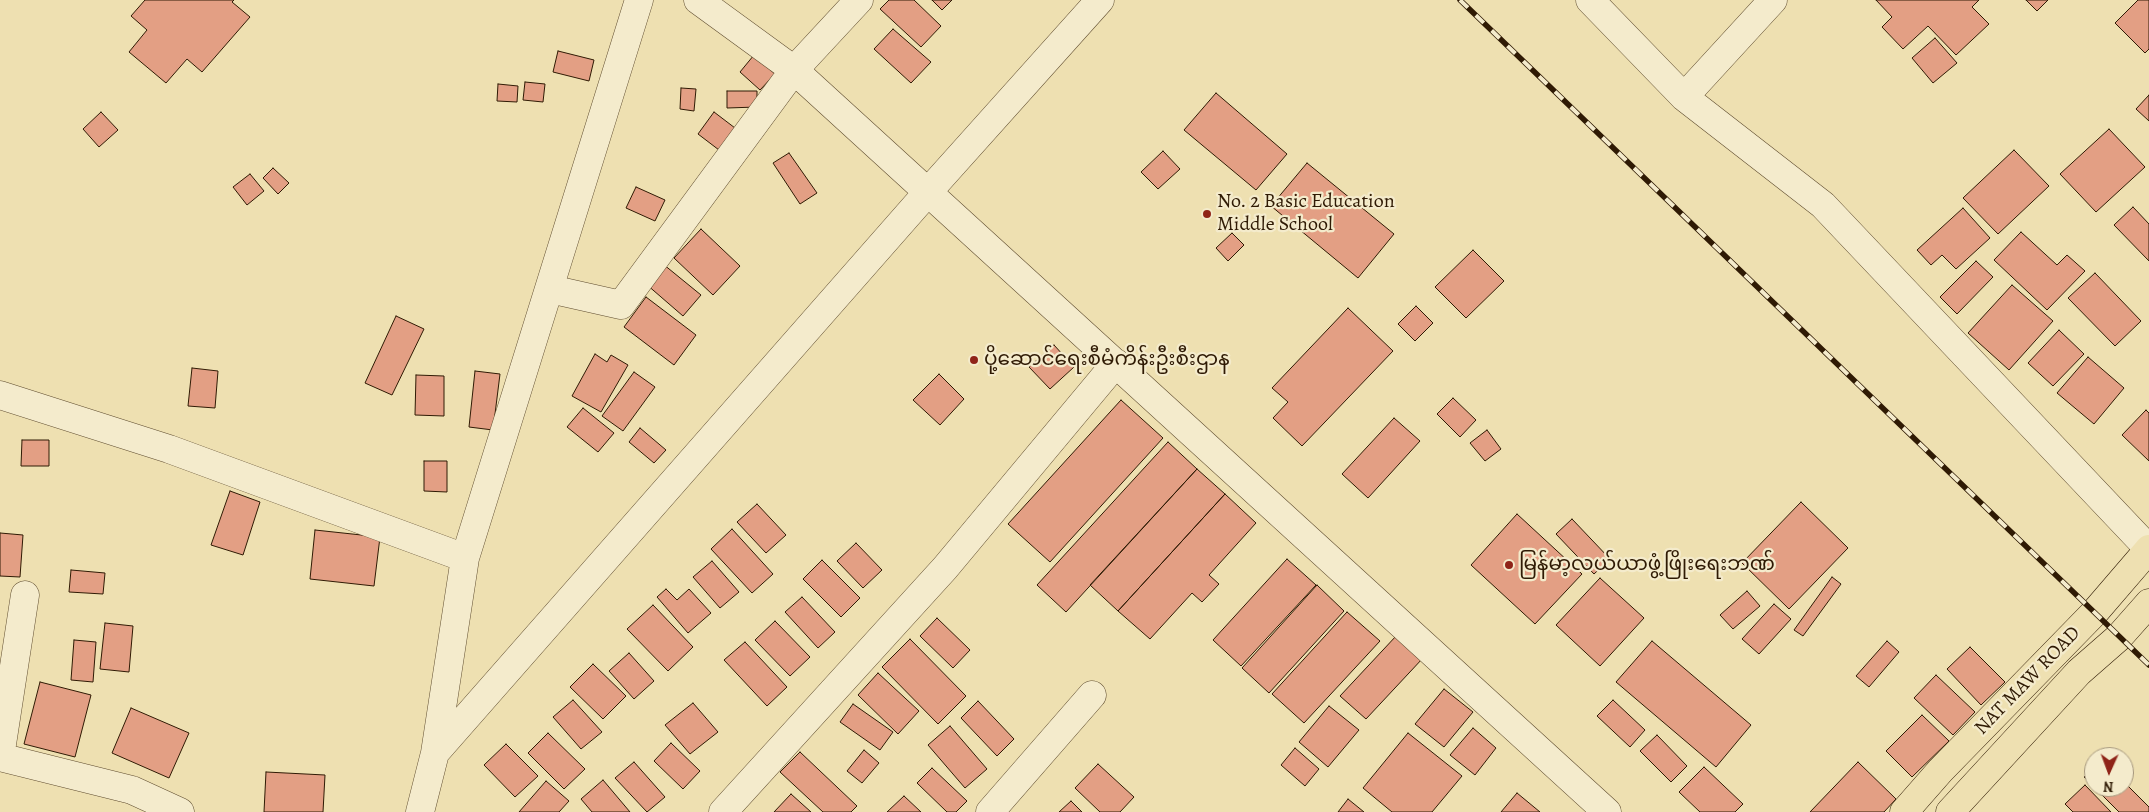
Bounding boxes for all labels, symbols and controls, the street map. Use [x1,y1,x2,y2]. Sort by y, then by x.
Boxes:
place label: No. 2 Basic Education Middle School [1217,190,1395,237]
marker: No. 2 Basic Education Middle School [1201,208,1213,220]
place label: ပို့ဆောင်ရေးစီမံကိန်းဦးစီးဌာန [984,348,1230,372]
marker: ပို့ဆောင်ရေးစီမံကိန်းဦးစီးဌာန [968,354,980,366]
place label: မြန်မာ့လယ်ယာဖွံ့ဖြိုးရေးဘဏ် [1519,553,1775,577]
marker: မြန်မာ့လယ်ယာဖွံ့ဖြိုးရေးဘဏ် [1503,559,1515,571]
street label: NAT MAW ROAD [1970,622,2086,740]
north arrow [2084,747,2134,797]
text: N [2103,777,2114,796]

